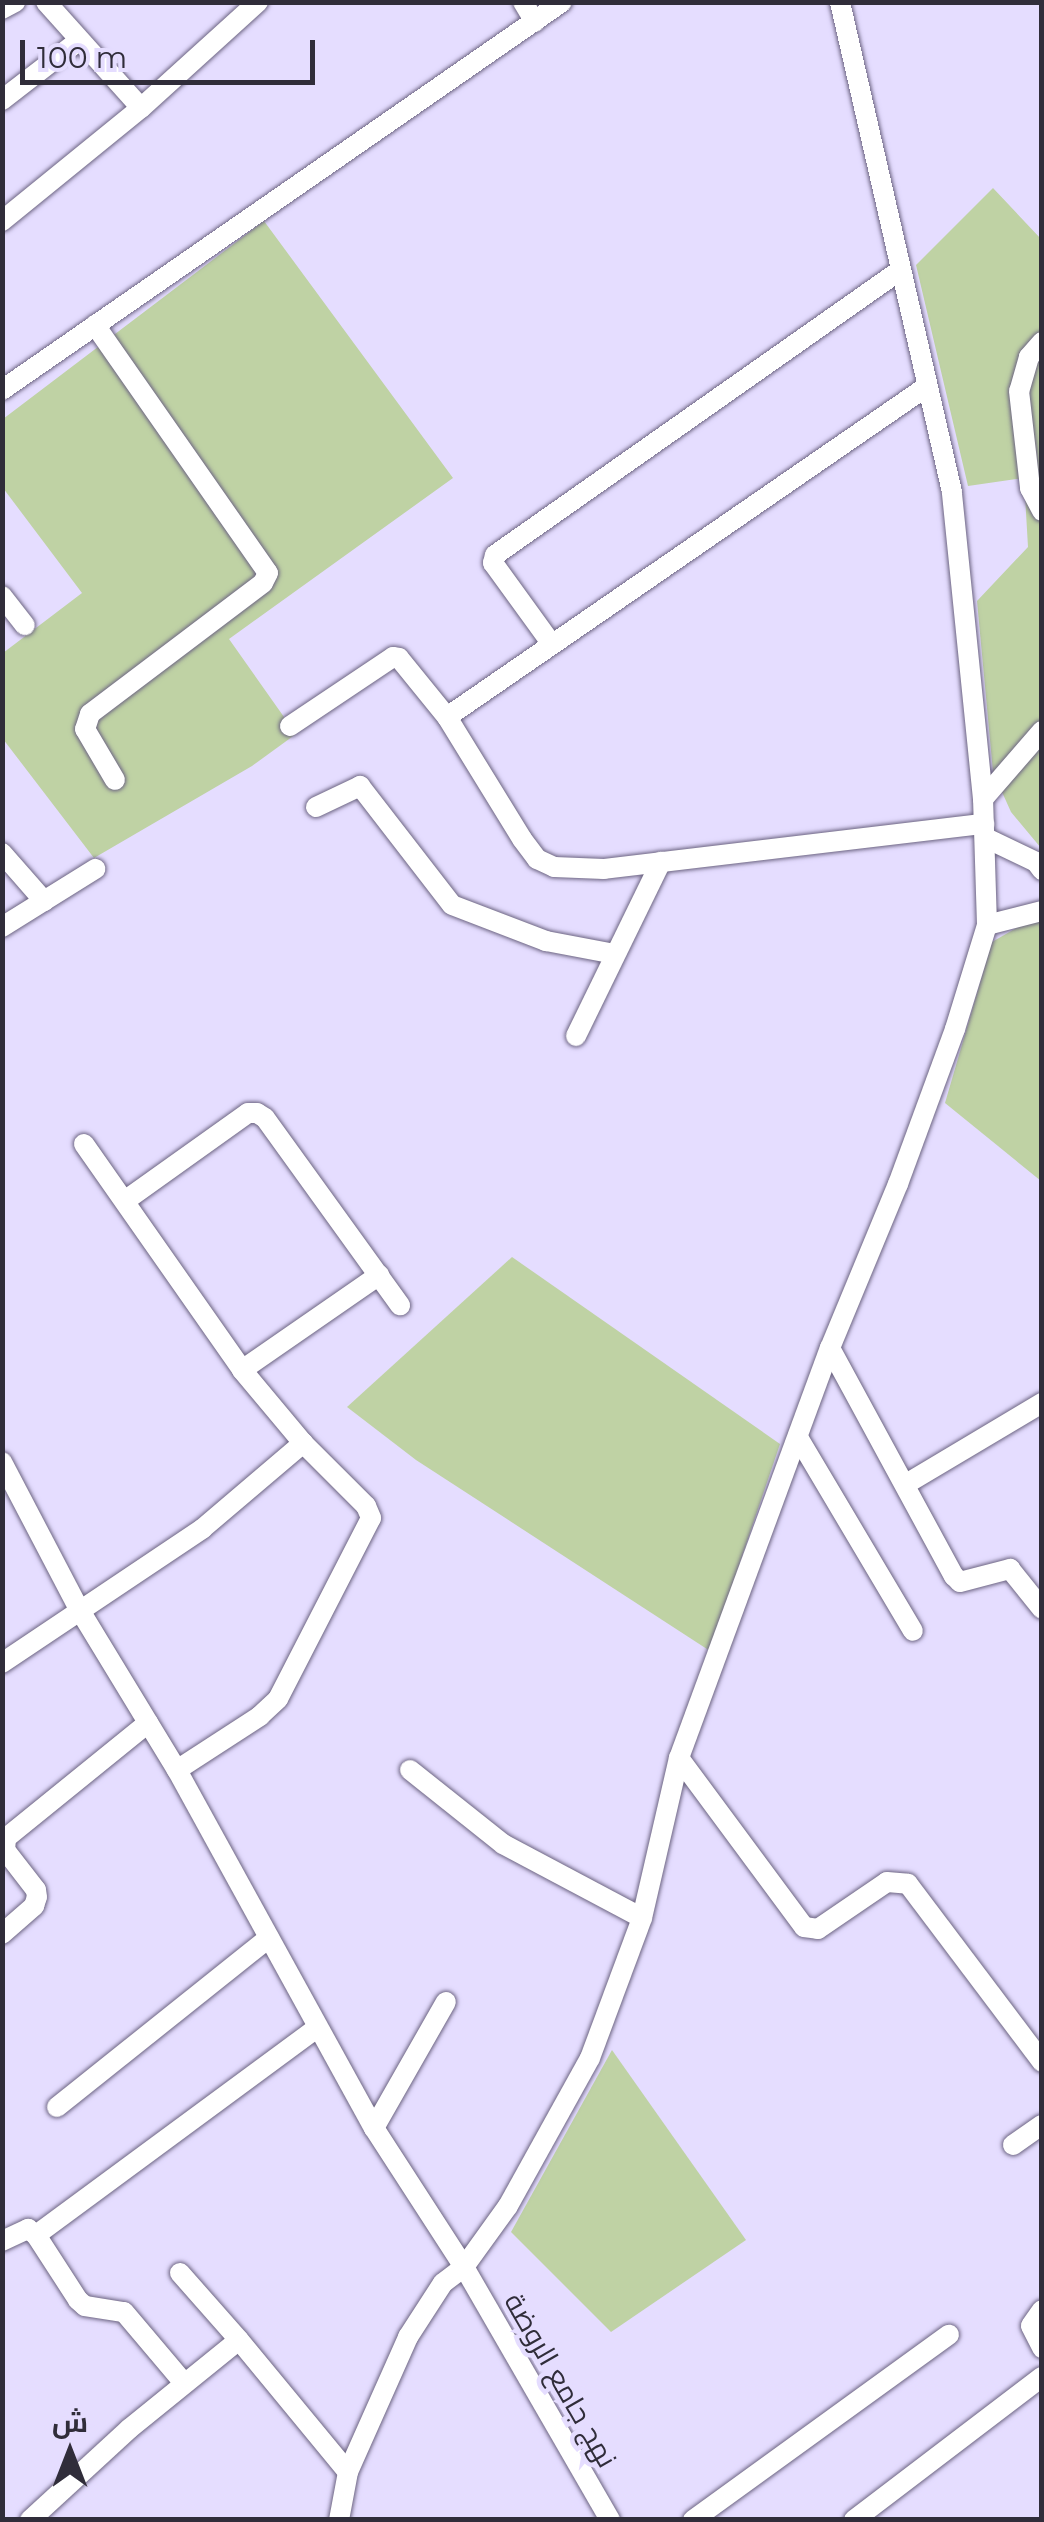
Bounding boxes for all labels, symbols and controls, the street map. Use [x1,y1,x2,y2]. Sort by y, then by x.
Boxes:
scale bar [25,20,320,82]
text: 100 m [37,39,127,76]
street label: نهج جامع الروضة [498,2287,624,2473]
north arrow [20,2402,120,2502]
text: ش [52,2405,88,2439]

